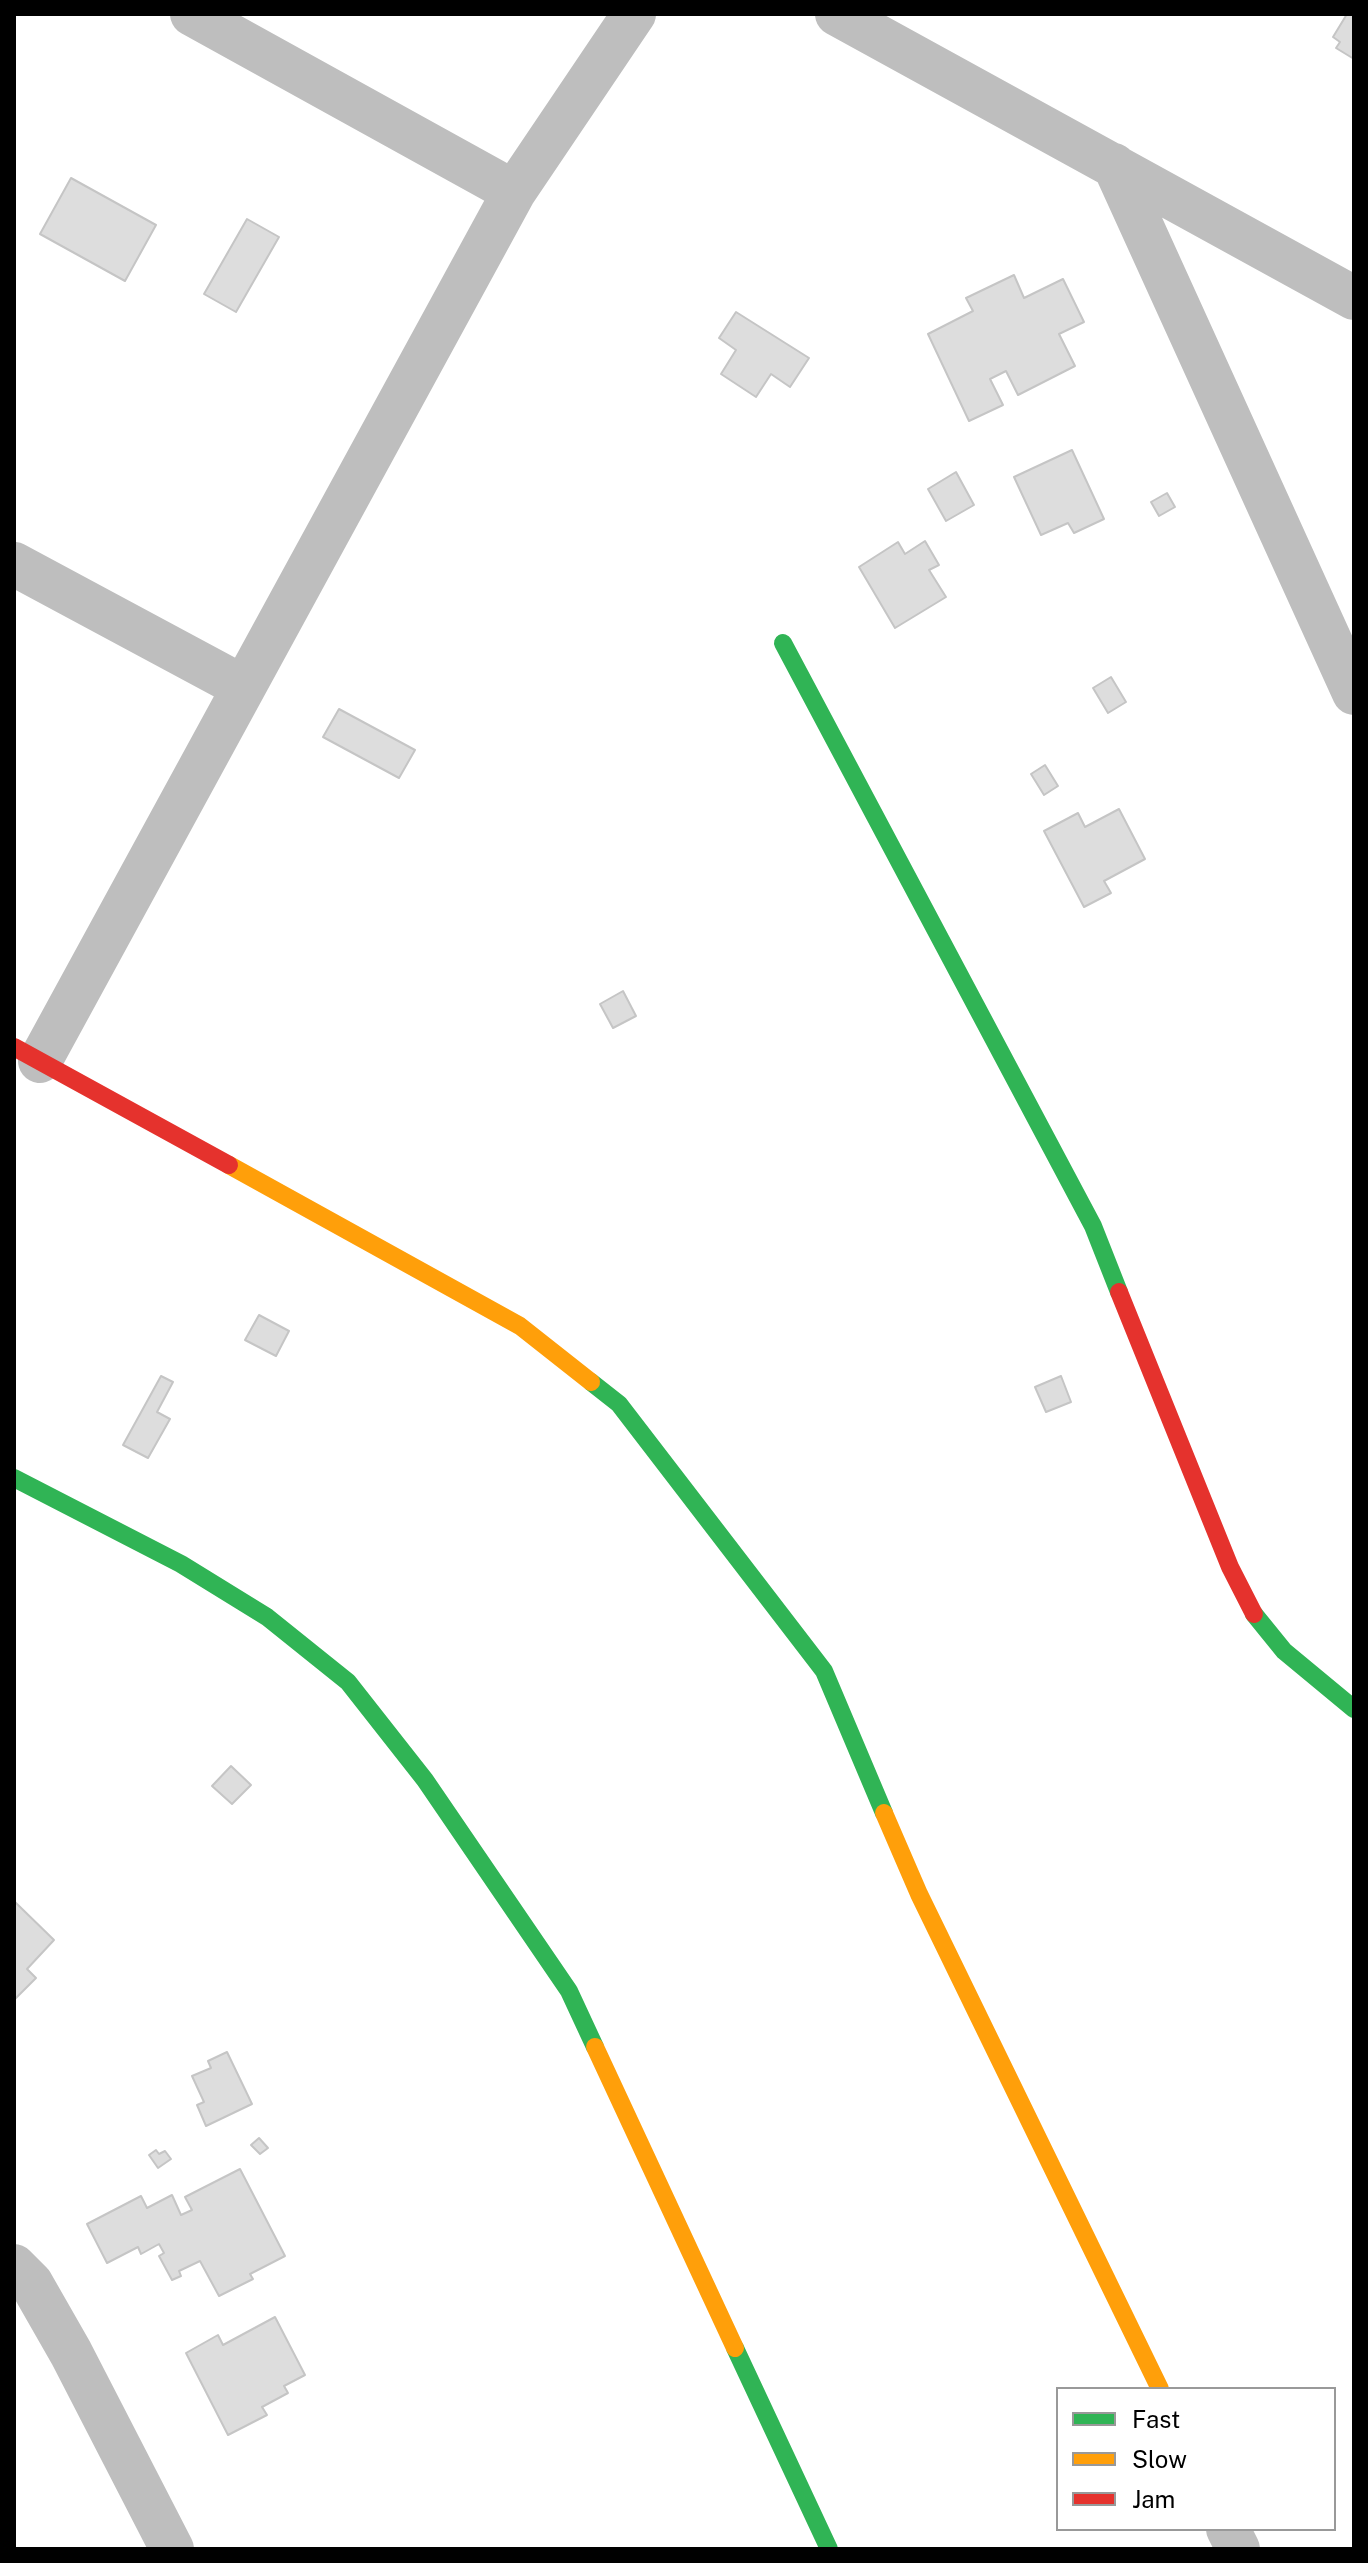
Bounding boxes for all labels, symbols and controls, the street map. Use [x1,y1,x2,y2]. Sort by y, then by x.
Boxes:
legend [1056,2387,1336,2531]
text: Fast [1132,2405,1180,2433]
text: Slow [1132,2445,1187,2473]
text: Jam [1132,2485,1175,2513]

